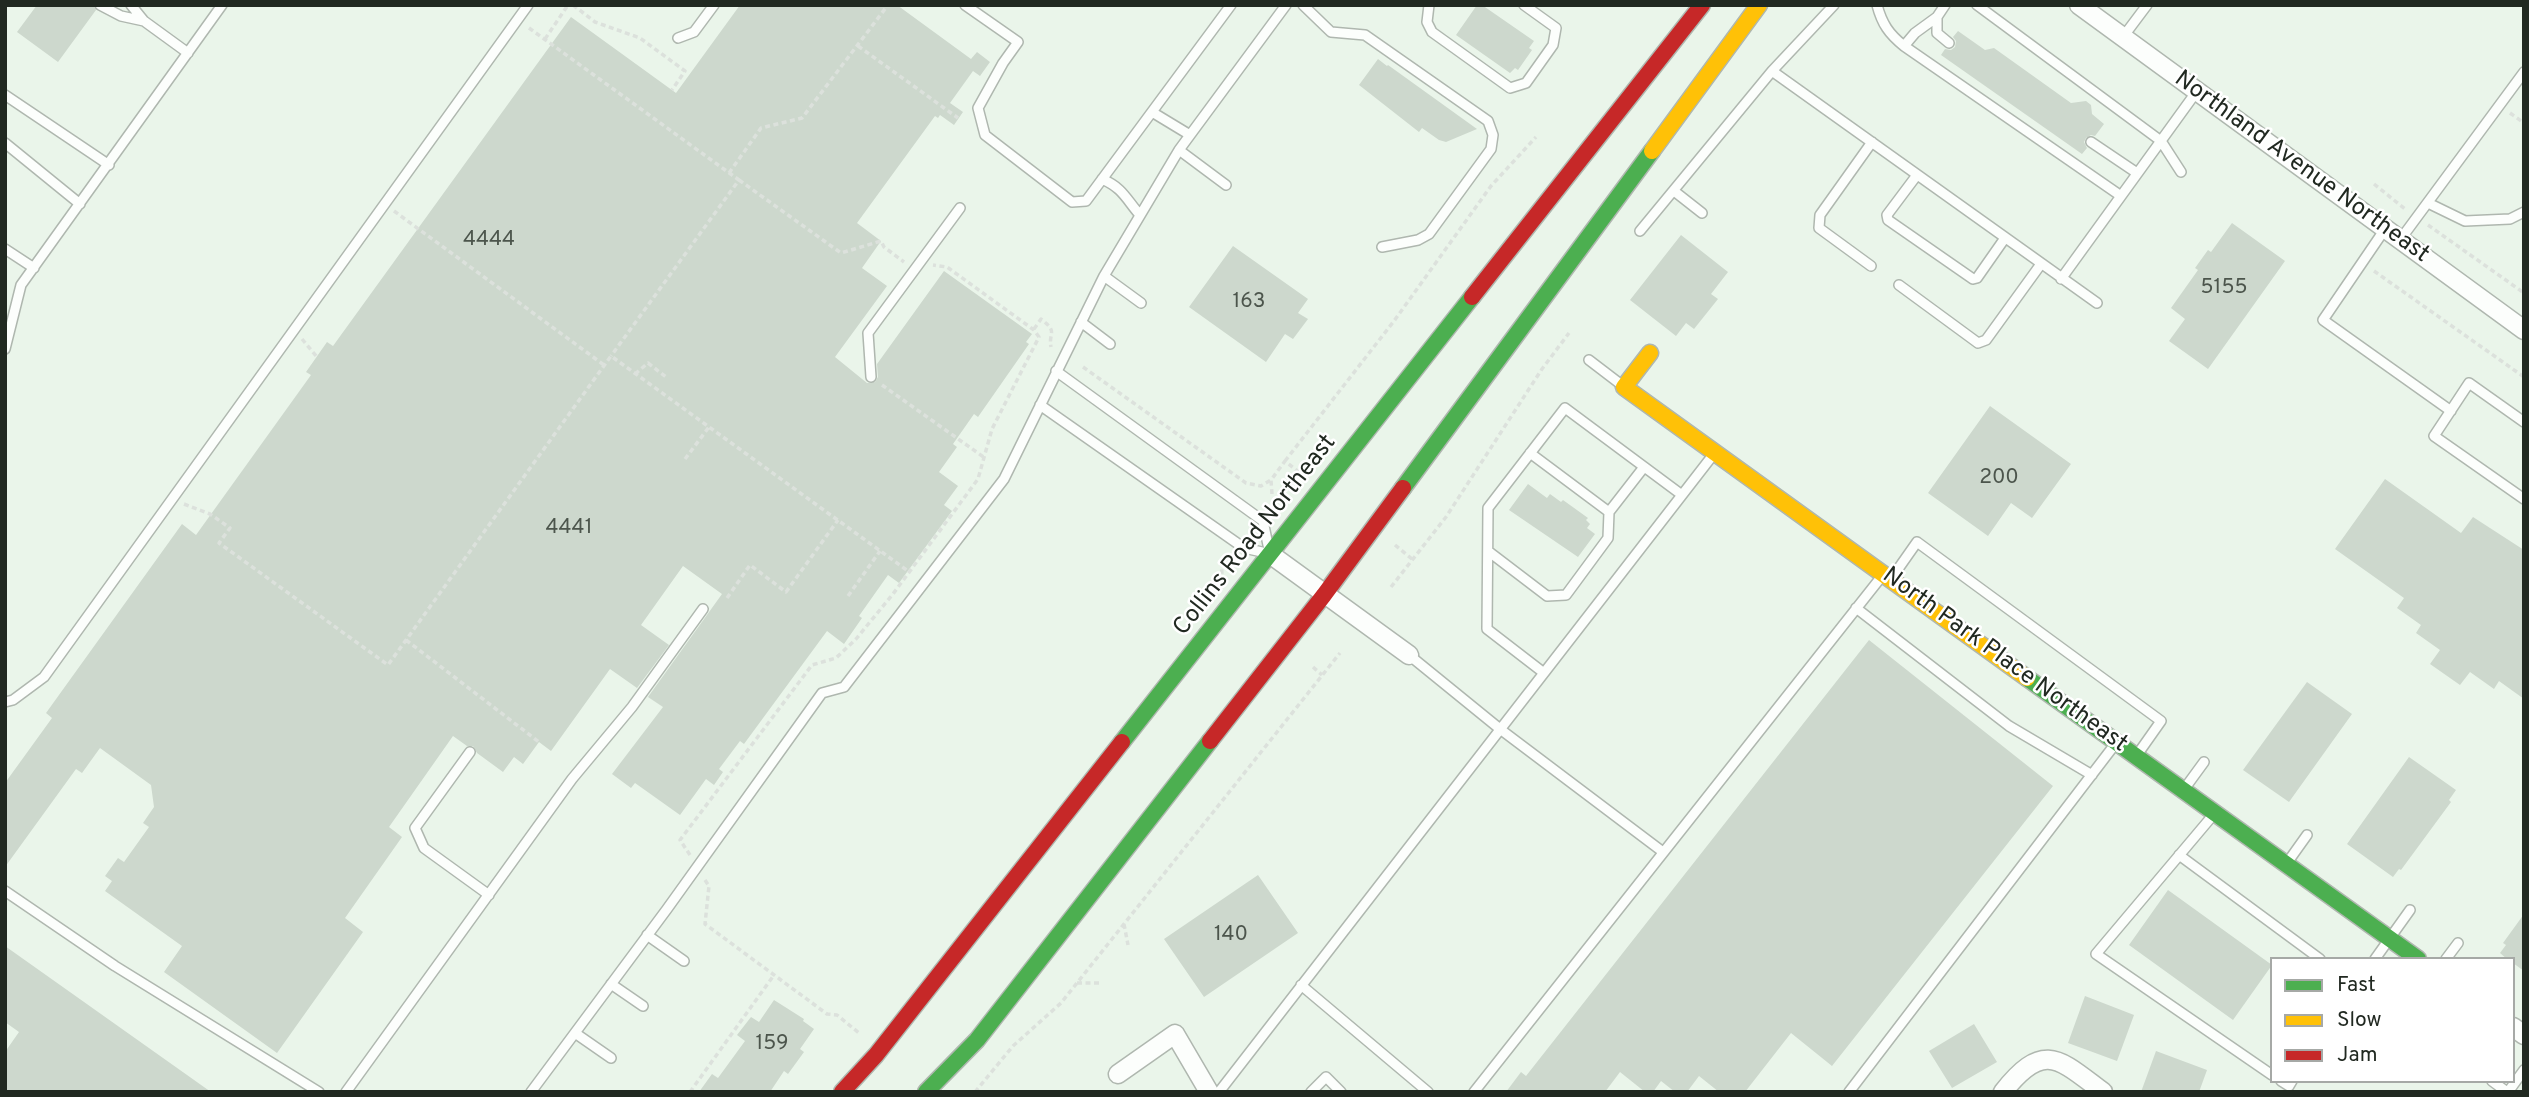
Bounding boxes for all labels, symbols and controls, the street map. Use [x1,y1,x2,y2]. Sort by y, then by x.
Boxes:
street label: Northland Avenue Northeast [2168,66,2434,270]
house number: 4444 [463,228,515,254]
house number: 5155 [2201,276,2247,302]
house number: 163 [1232,290,1266,316]
street label: Collins Road Northeast [1169,430,1343,642]
house number: 200 [1979,466,2019,492]
house number: 4441 [546,516,592,542]
street label: North Park Place Northeast [1876,562,2132,760]
house number: 140 [1214,923,1248,949]
legend [2270,957,2515,1083]
text: Fast [2337,972,2376,999]
text: Slow [2337,1007,2382,1034]
house number: 159 [755,1032,789,1058]
text: Jam [2337,1042,2378,1069]

